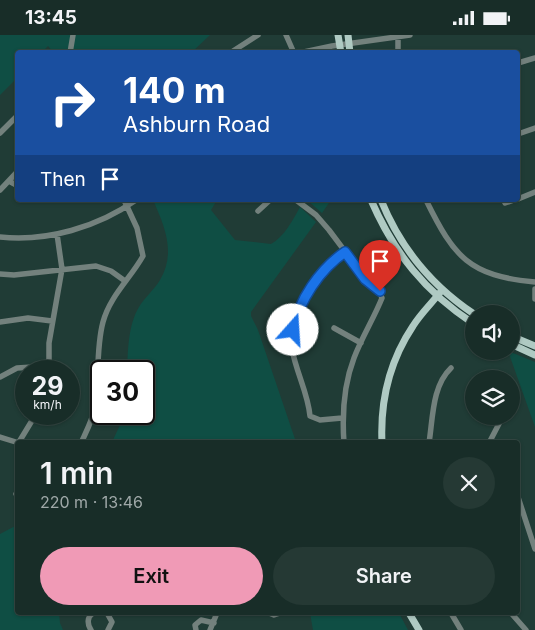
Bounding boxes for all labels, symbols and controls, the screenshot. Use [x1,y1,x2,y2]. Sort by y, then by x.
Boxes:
text: 13:45 [25,6,77,29]
text: 140 m [123,69,226,111]
icon: right [40,70,105,135]
text: Ashburn Road [123,111,270,137]
icon: arrive [96,165,124,193]
text: Then [40,168,86,191]
pin [359,240,401,291]
icon: arrive [366,247,394,275]
position arrow [266,303,318,355]
map controls [465,305,520,425]
button: sound [465,305,520,360]
speed limit sign: 30 [90,360,155,425]
button: layers [465,370,520,425]
text: 29 [32,371,63,401]
text: km/h [33,397,62,412]
text: 1 min [40,455,113,491]
button: close [443,457,495,509]
text: 220 m · 13:46 [40,492,143,512]
button: Exit [40,547,263,605]
button: Share [273,547,495,605]

